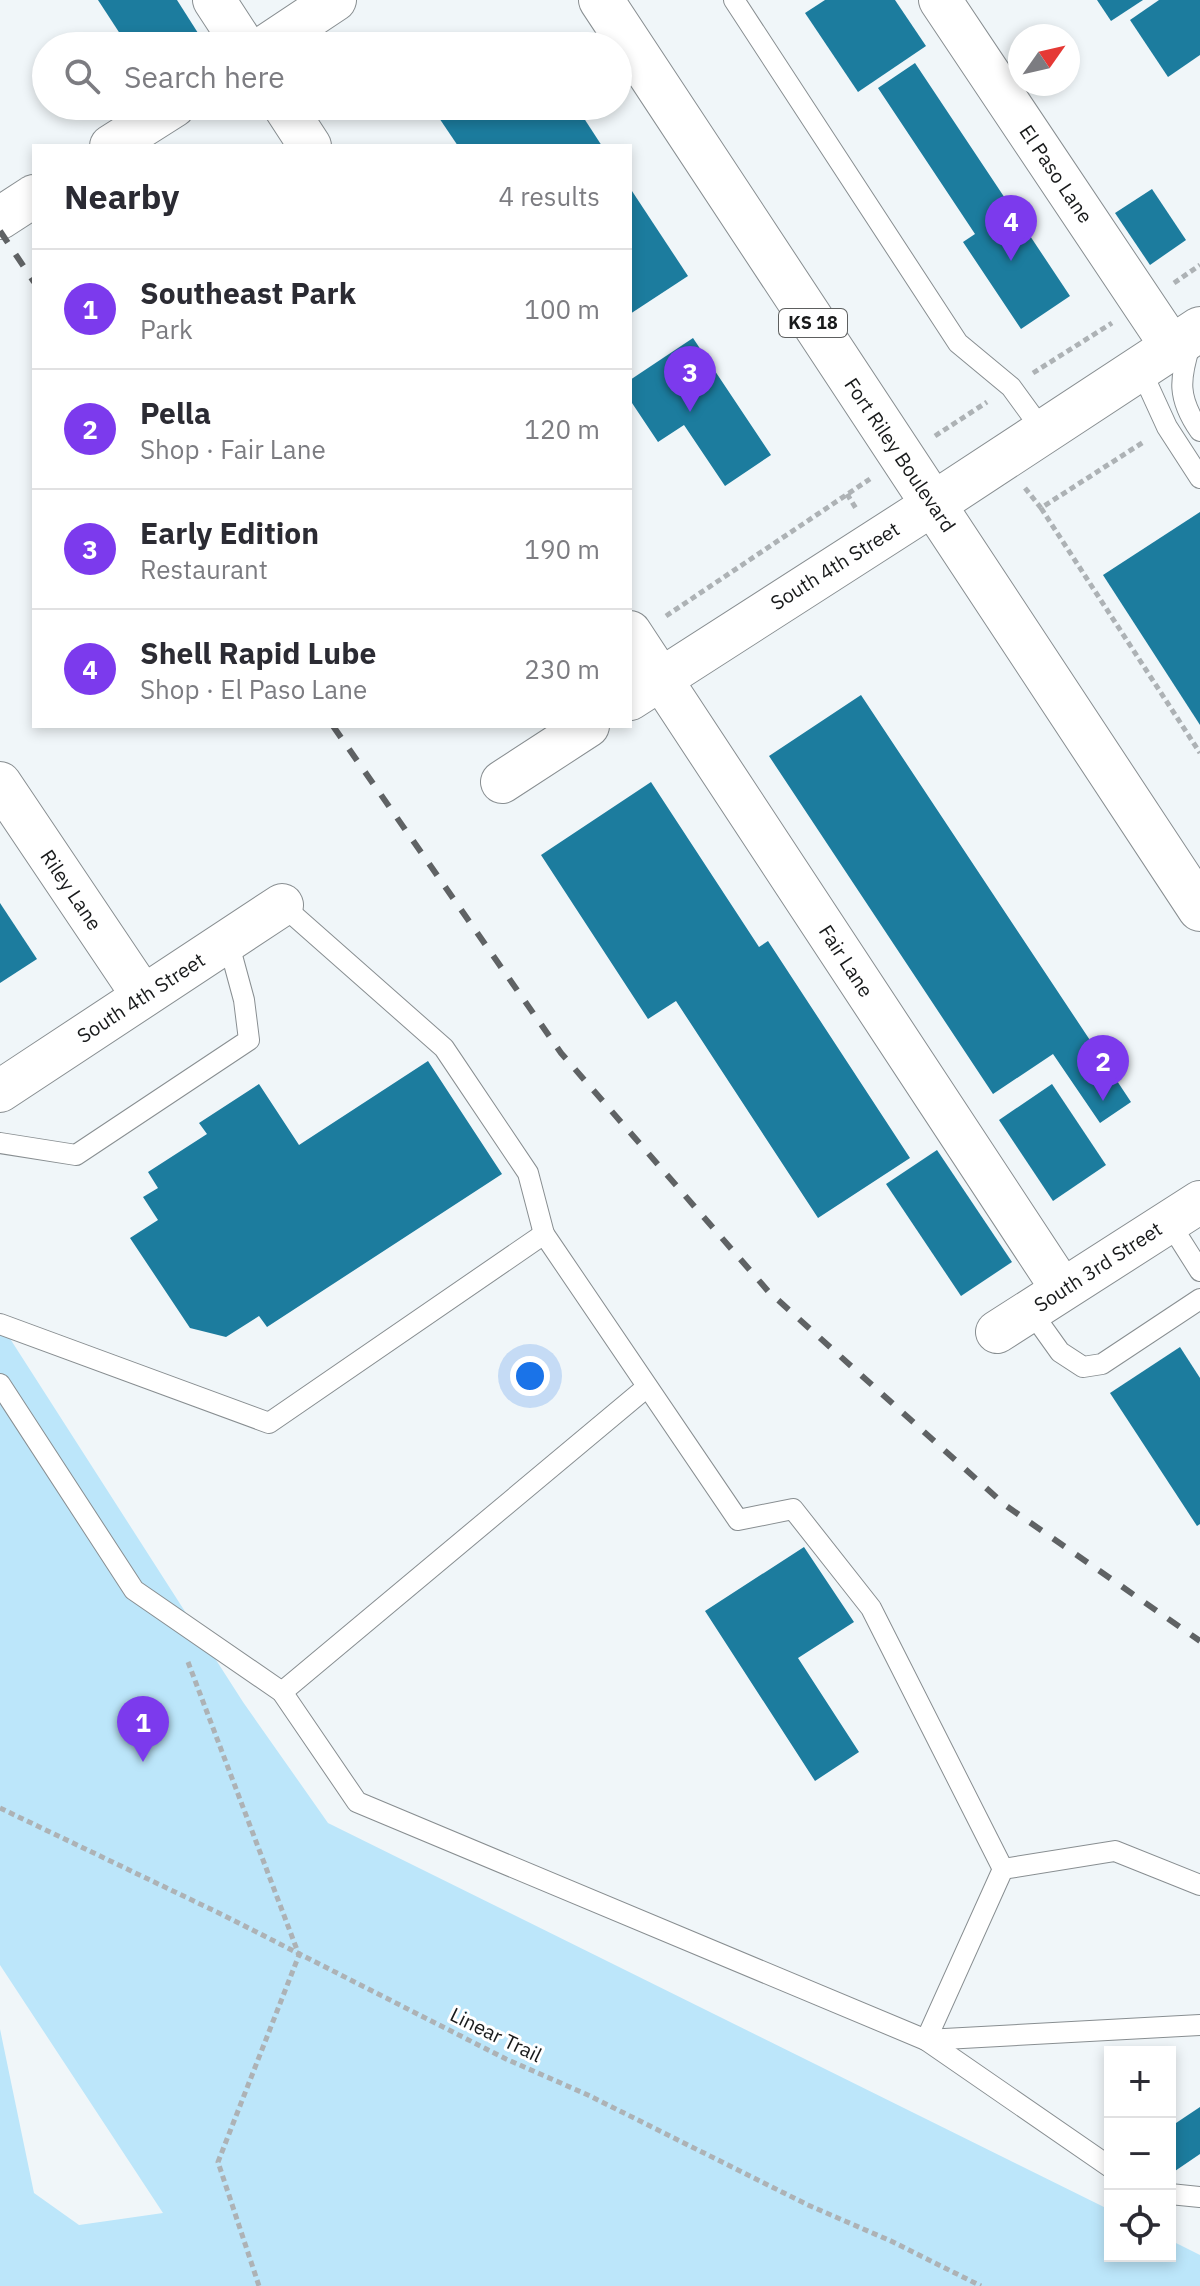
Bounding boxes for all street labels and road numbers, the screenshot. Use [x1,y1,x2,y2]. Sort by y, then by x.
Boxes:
street label: El Paso Lane [1014,119,1099,228]
road number: KS 18 [779,309,847,337]
street label: Fort Riley Boulevard [839,372,962,537]
street label: South 4th Street [765,515,904,616]
street label: Riley Lane [35,844,108,935]
street label: Fair Lane [813,919,880,1002]
street label: South 4th Street [72,946,210,1049]
street label: South 3rd Street [1028,1215,1167,1318]
street label: Linear Trail [446,2001,547,2068]

